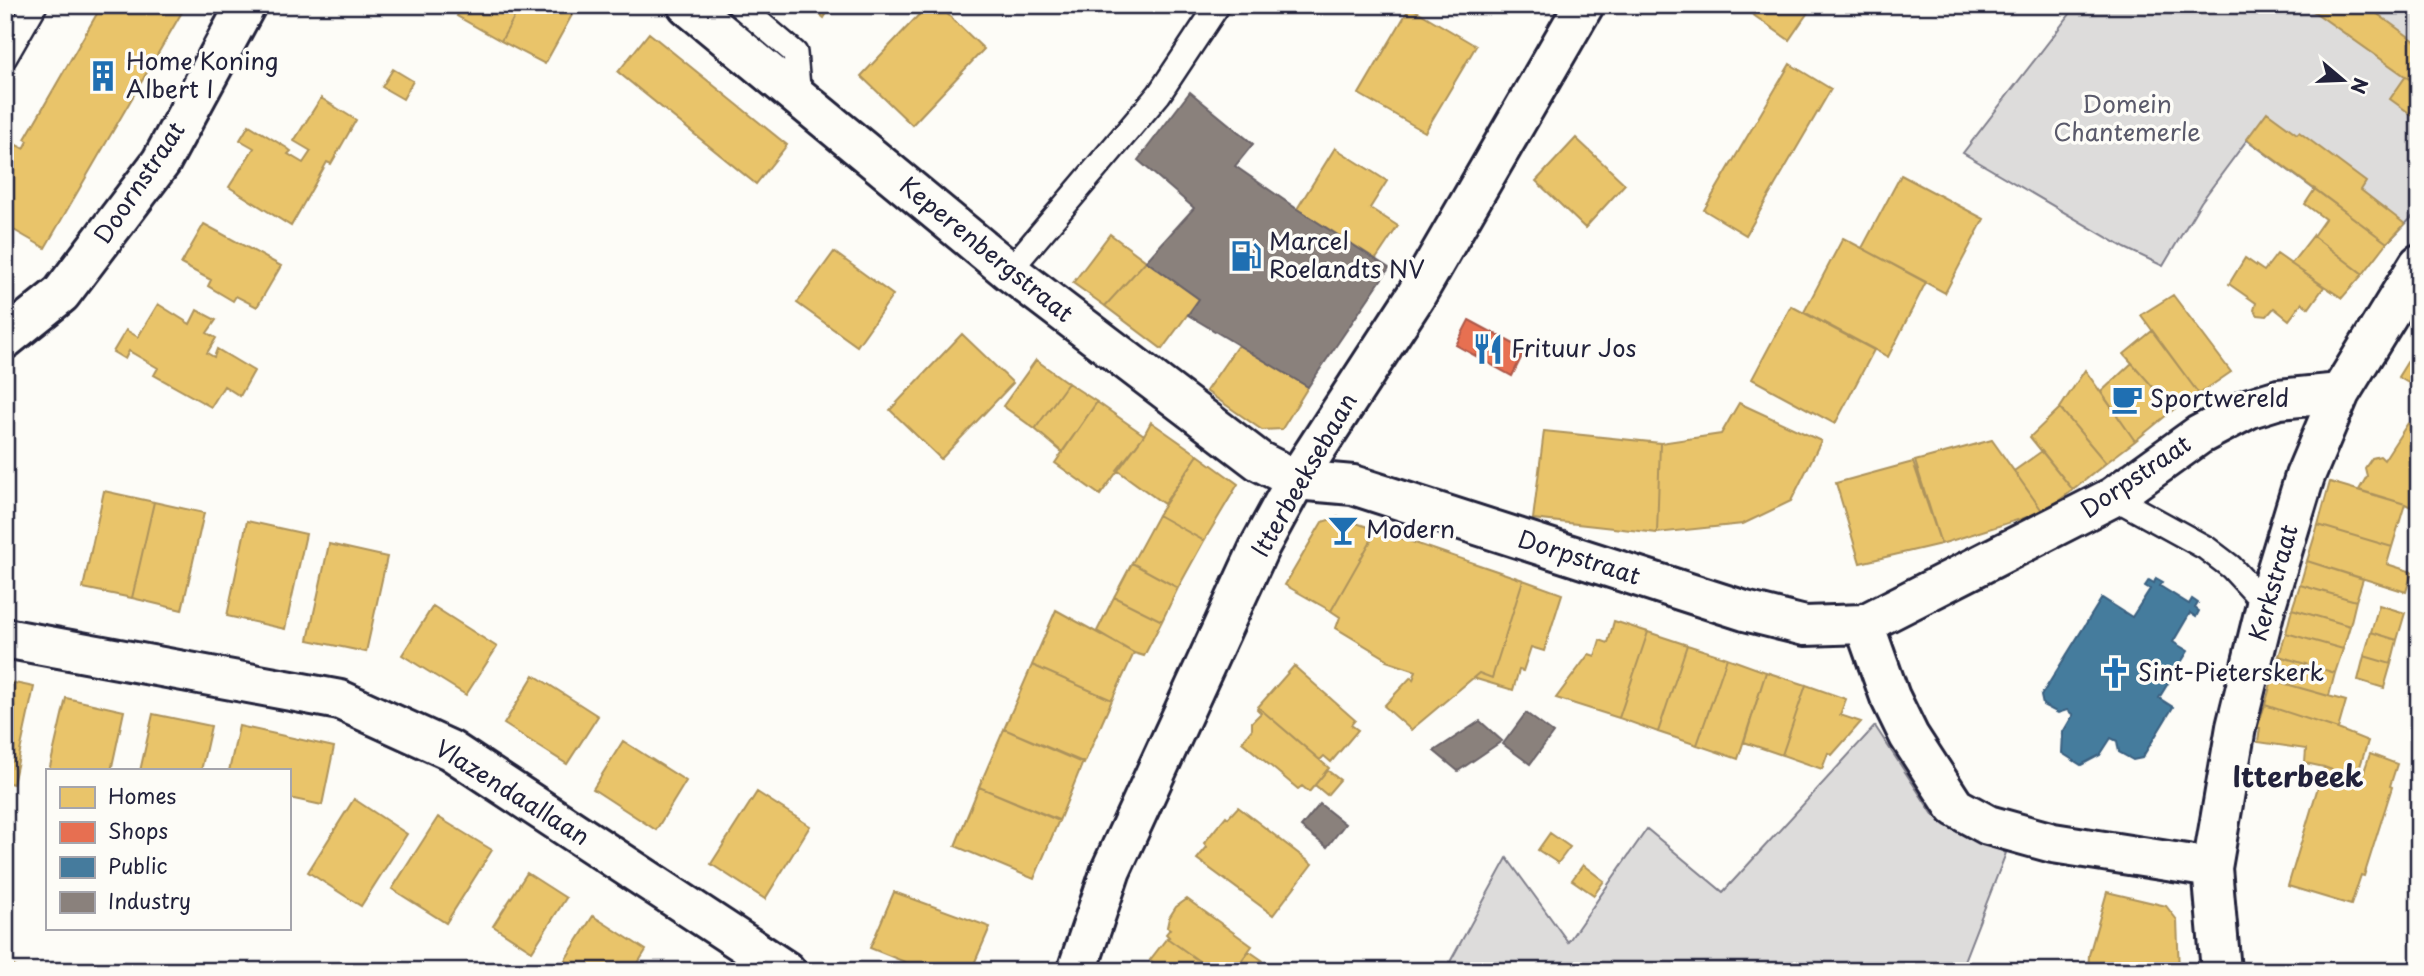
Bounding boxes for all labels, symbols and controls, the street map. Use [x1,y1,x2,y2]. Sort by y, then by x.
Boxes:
place label: Home Koning Albert I [126,42,279,106]
north arrow [2308,46,2378,116]
building icon: Home Koning Albert I [86,59,120,93]
text: N [2344,74,2376,98]
park label: Domein Chantemerle [2053,85,2201,149]
street label: Doornstraat [84,114,193,250]
street label: Keperenbergstraat [893,167,1082,330]
place label: Marcel Roelandts NV [1269,222,1425,286]
fuel station icon: Marcel Roelandts NV [1229,239,1263,273]
place label: Frituur Jos [1511,329,1636,365]
restaurant icon: Frituur Jos [1471,332,1505,366]
place label: Sportwereld [2150,379,2289,415]
cafe icon: Sportwereld [2110,382,2144,416]
street label: Itterbeeksebaan [1241,385,1365,563]
street label: Dorpstraat [2072,425,2198,526]
place label: Modern [1366,510,1455,546]
bar icon: Modern [1326,513,1360,547]
street label: Dorpstraat [1514,519,1646,593]
street label: Kerkstraat [2238,520,2306,645]
place label: Sint-Pieterskerk [2138,653,2324,689]
church icon: Sint-Pieterskerk [2098,656,2132,690]
street label: Vlazendaallaan [429,729,597,853]
district label: Itterbeek [2232,754,2364,797]
legend [46,769,290,930]
text: Homes [108,779,176,811]
text: Shops [108,814,168,846]
text: Public [108,849,168,881]
text: Industry [108,884,191,916]

